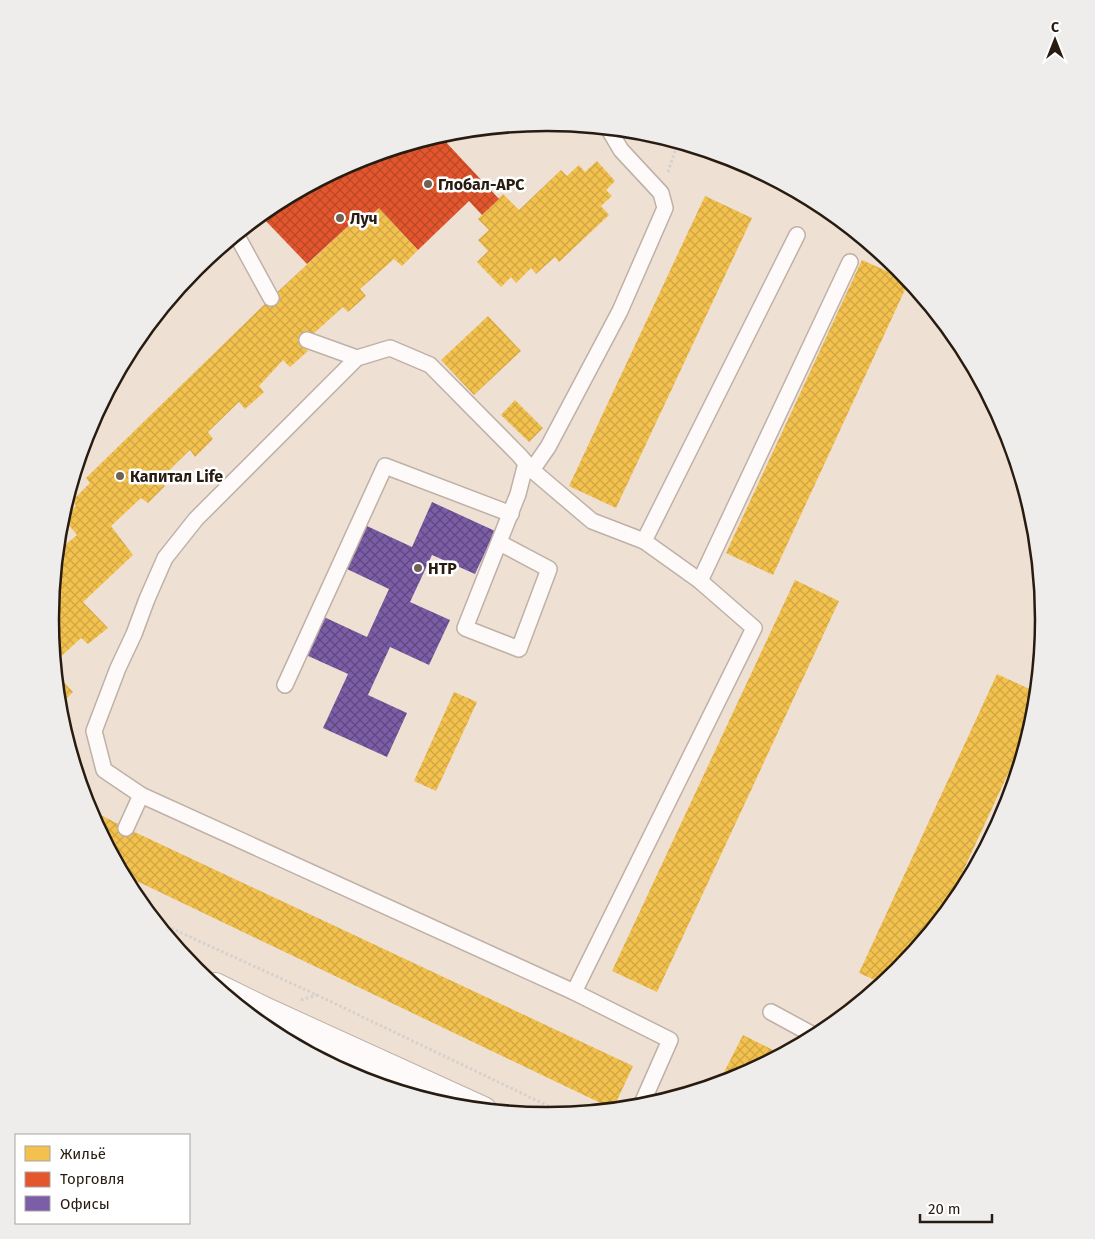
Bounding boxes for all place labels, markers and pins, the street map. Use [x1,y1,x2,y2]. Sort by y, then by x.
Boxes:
place label: Глобал-АРС [438,175,525,194]
marker: Глобал-АРС [422,178,434,190]
place label: Луч [350,209,378,228]
marker: Луч [334,212,346,224]
place label: Капитал Life [130,467,223,486]
marker: Капитал Life [114,470,126,482]
place label: НТР [428,559,457,578]
marker: НТР [412,562,424,574]

